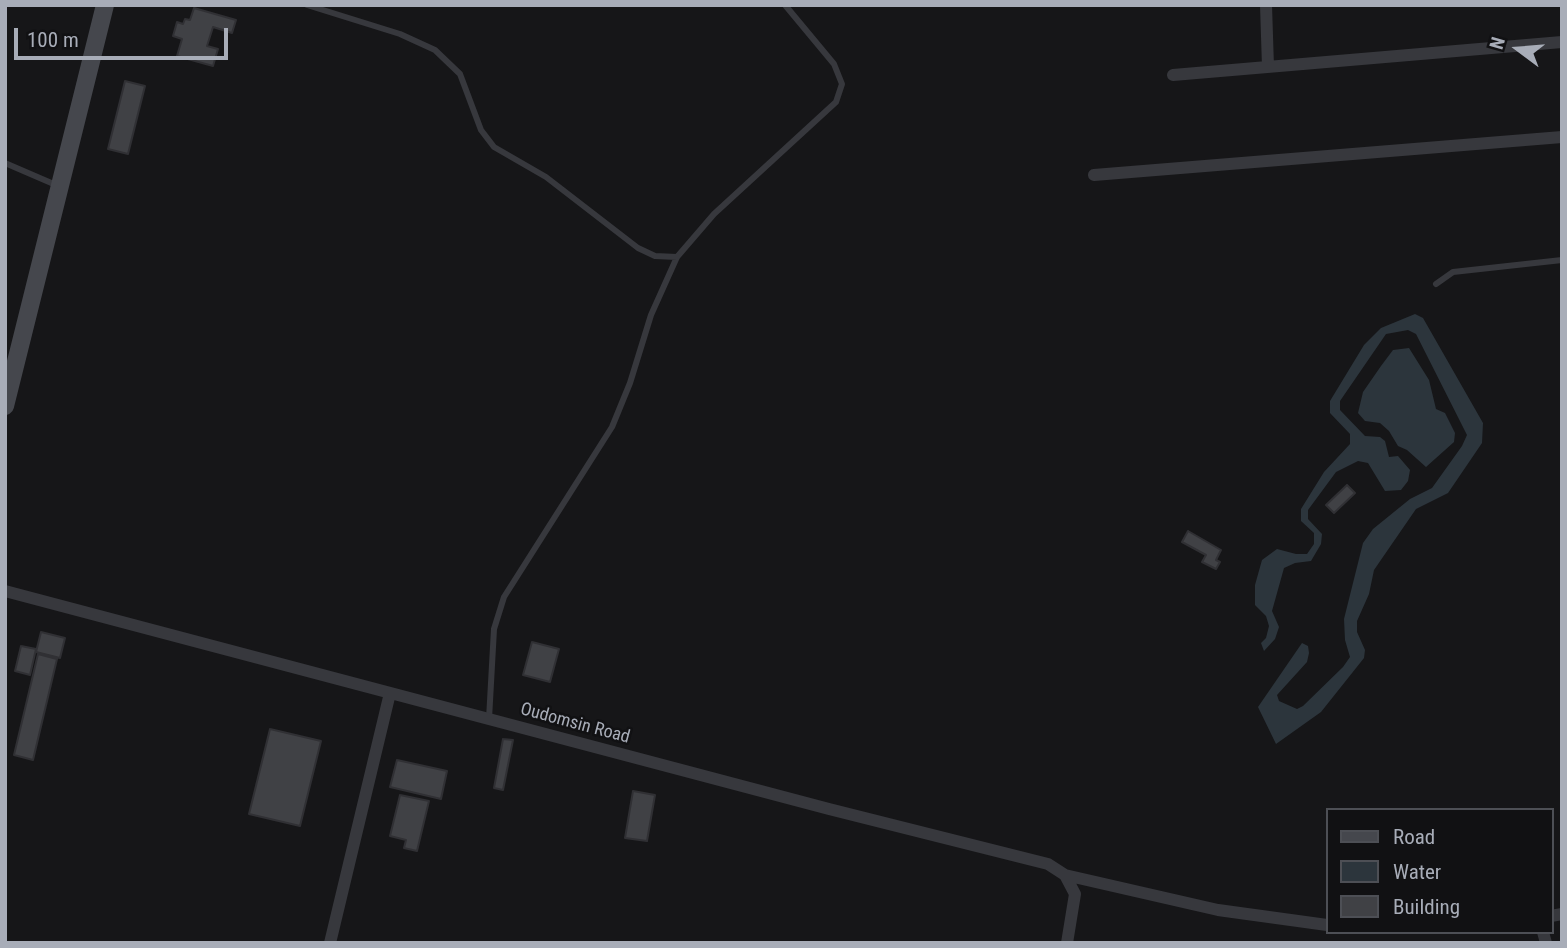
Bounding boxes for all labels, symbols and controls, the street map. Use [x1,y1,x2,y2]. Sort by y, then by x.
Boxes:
scale bar [18,14,231,58]
north arrow [1483,14,1553,84]
text: 100 m [27,28,79,52]
text: N [1485,34,1510,52]
street label: Oudomsin Road [518,699,632,749]
legend [1326,808,1553,934]
text: Road [1393,825,1435,849]
text: Water [1393,860,1441,884]
text: Building [1393,895,1460,919]

